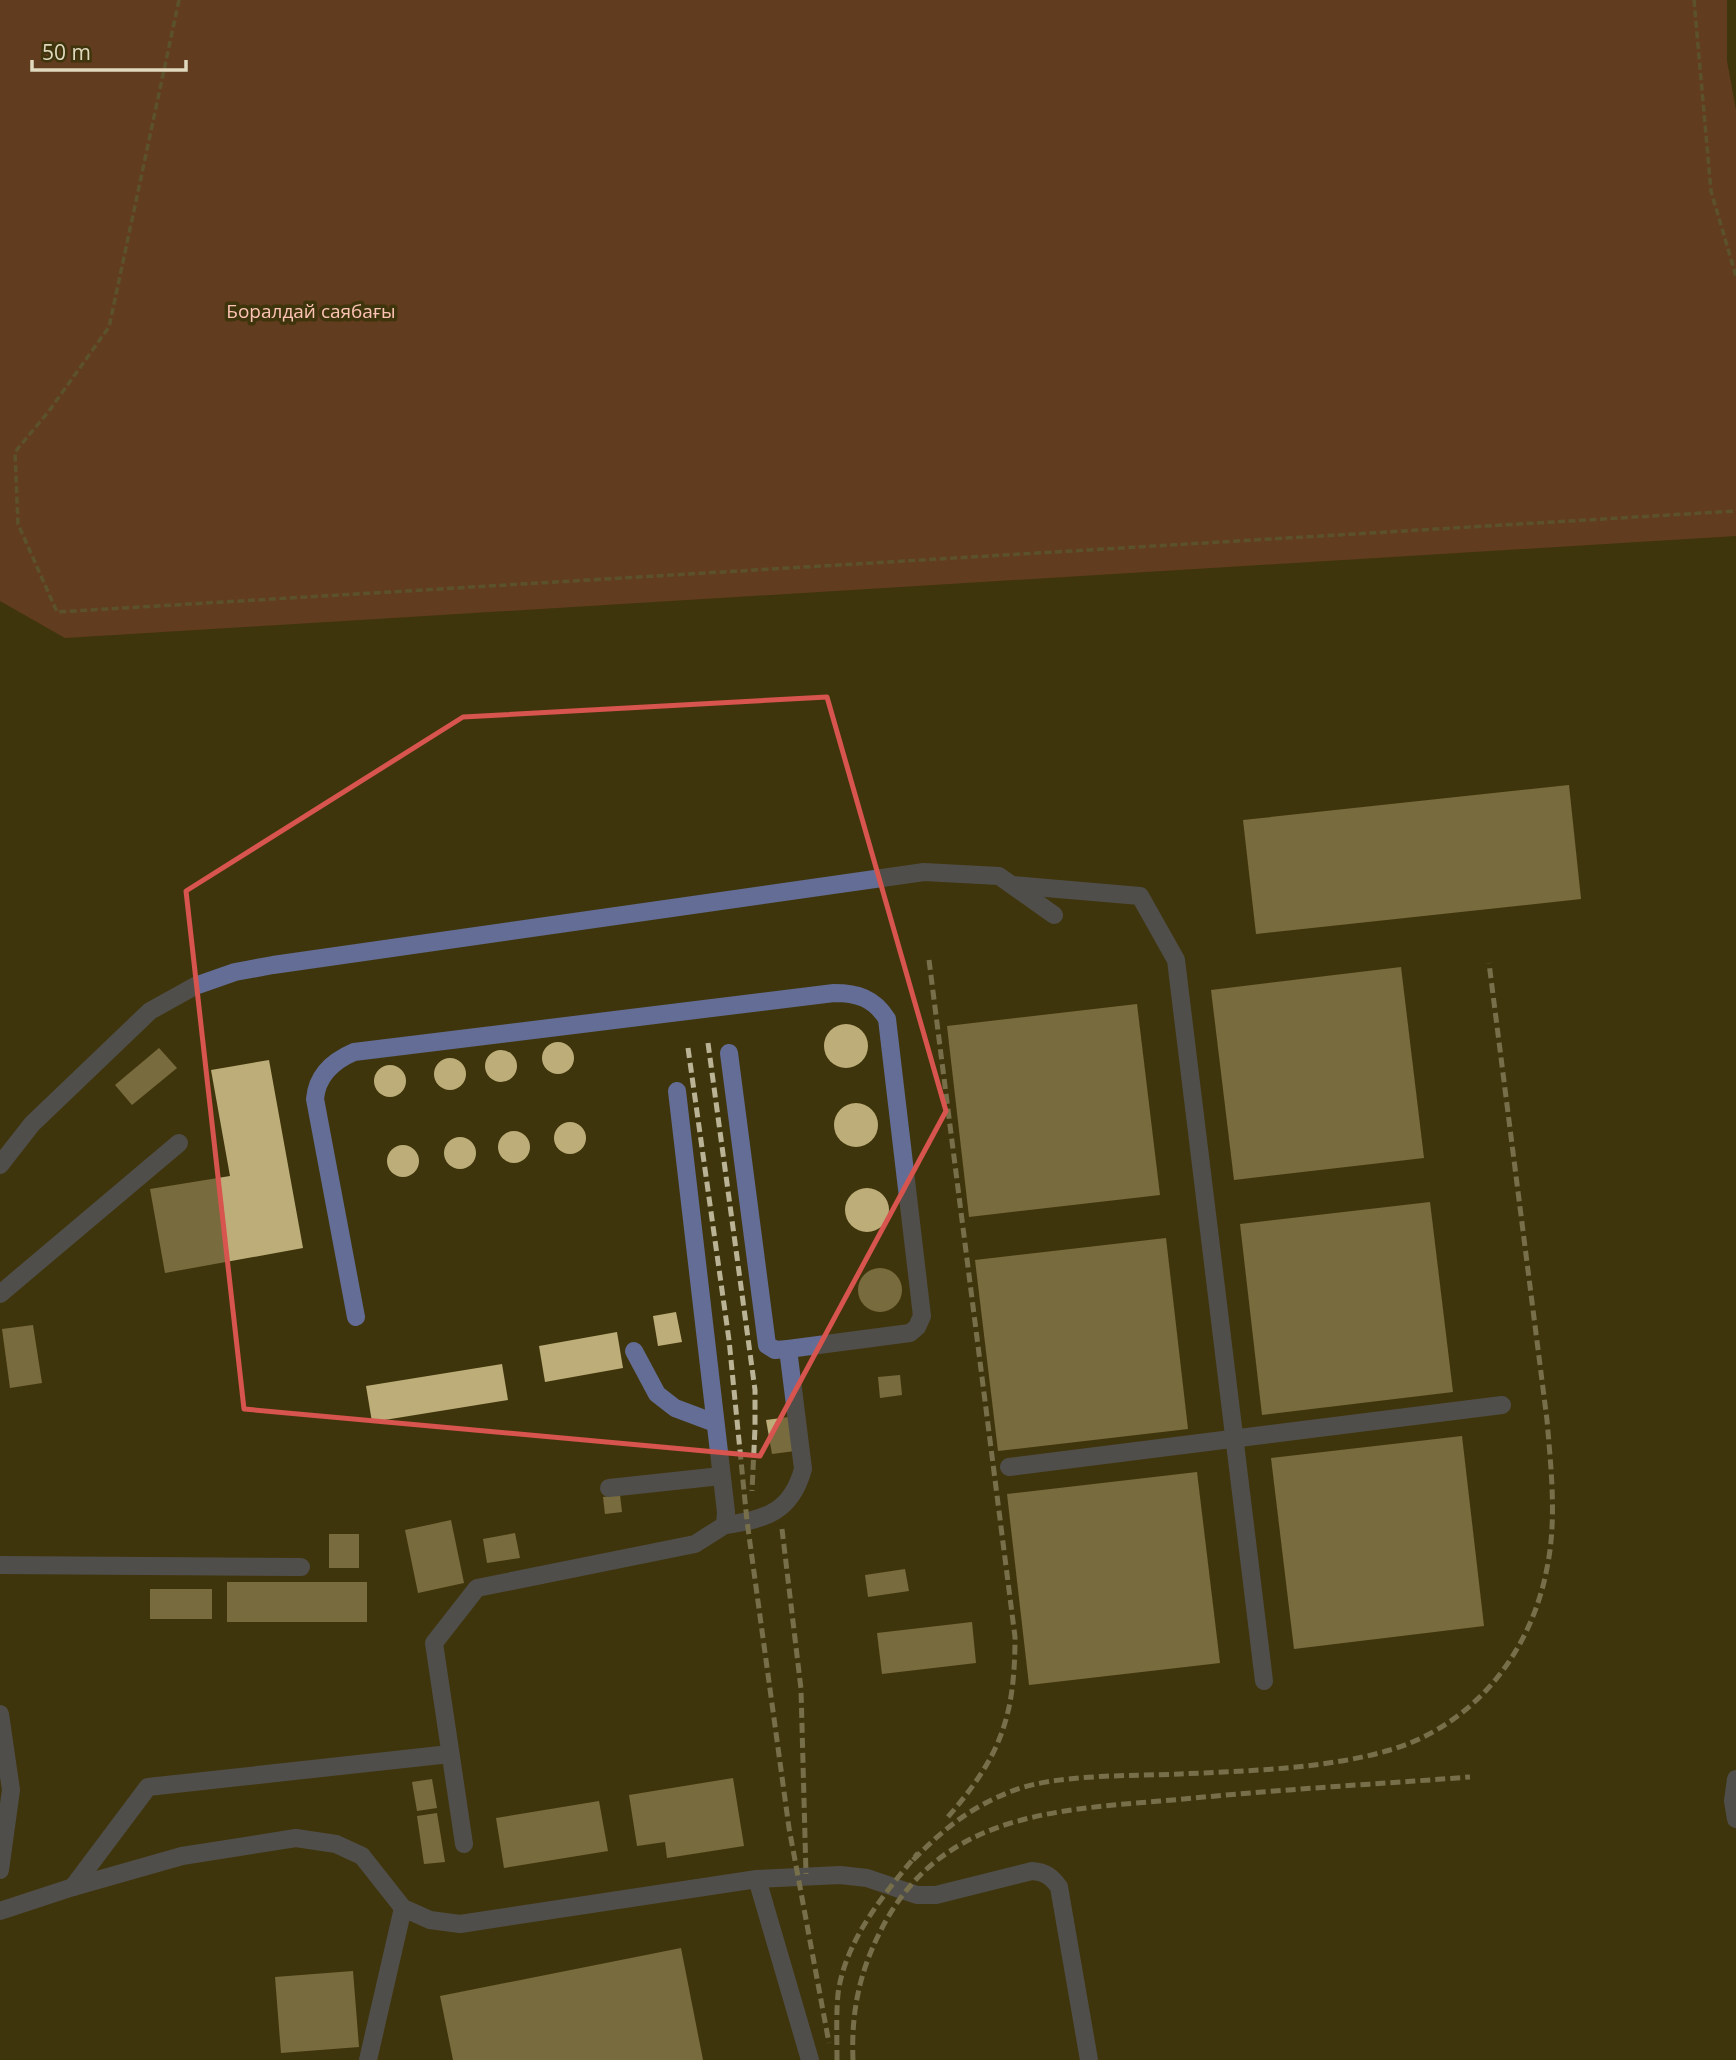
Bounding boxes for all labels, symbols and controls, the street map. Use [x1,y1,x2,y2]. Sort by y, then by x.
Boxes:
scale bar [32,28,186,72]
text: 50 m [42,38,91,66]
park label: Боралдай саябағы [226,298,396,324]

